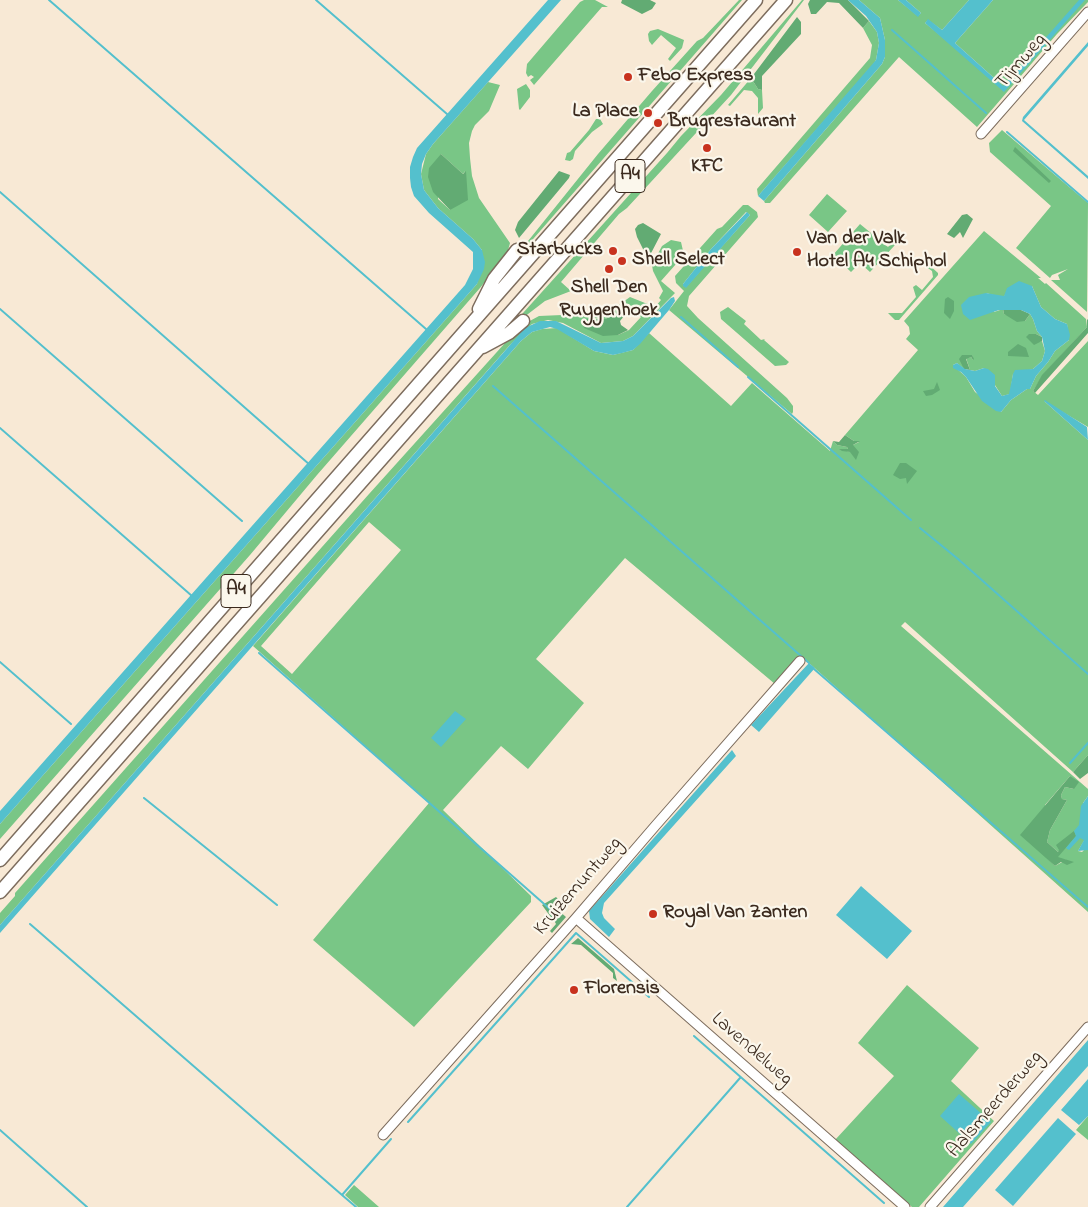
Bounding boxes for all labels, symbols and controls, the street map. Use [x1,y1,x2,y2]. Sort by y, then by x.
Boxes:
street label: Tijmweg [991,29,1053,95]
place label: Febo Express [638,65,753,89]
marker: Febo Express [622,71,634,83]
place label: La Place [572,101,638,125]
marker: La Place [642,107,654,119]
place label: Brugrestaurant [668,111,796,135]
marker: Brugrestaurant [652,117,664,129]
marker: KFC [701,142,713,154]
place label: KFC [691,156,723,180]
road number: A4 [615,160,645,192]
place label: Van der Valk Hotel A4 Schiphol [807,228,946,275]
place label: Starbucks [517,239,603,263]
marker: Starbucks [607,245,619,257]
marker: Van der Valk Hotel A4 Schiphol [791,246,803,258]
place label: Shell Select [632,249,725,273]
marker: Shell Select [616,255,628,267]
marker: Shell Den Ruygenhoek [603,263,615,275]
place label: Shell Den Ruygenhoek [560,277,658,324]
road number: A4 [221,574,251,608]
street label: Kruizemuntweg [530,833,628,941]
place label: Royal Van Zanten [663,902,807,926]
marker: Royal Van Zanten [647,908,659,920]
place label: Florensis [584,978,660,1002]
marker: Florensis [568,984,580,996]
street label: Lavendelweg [705,1008,797,1092]
street label: Aalsmeerderweg [943,1047,1049,1163]

